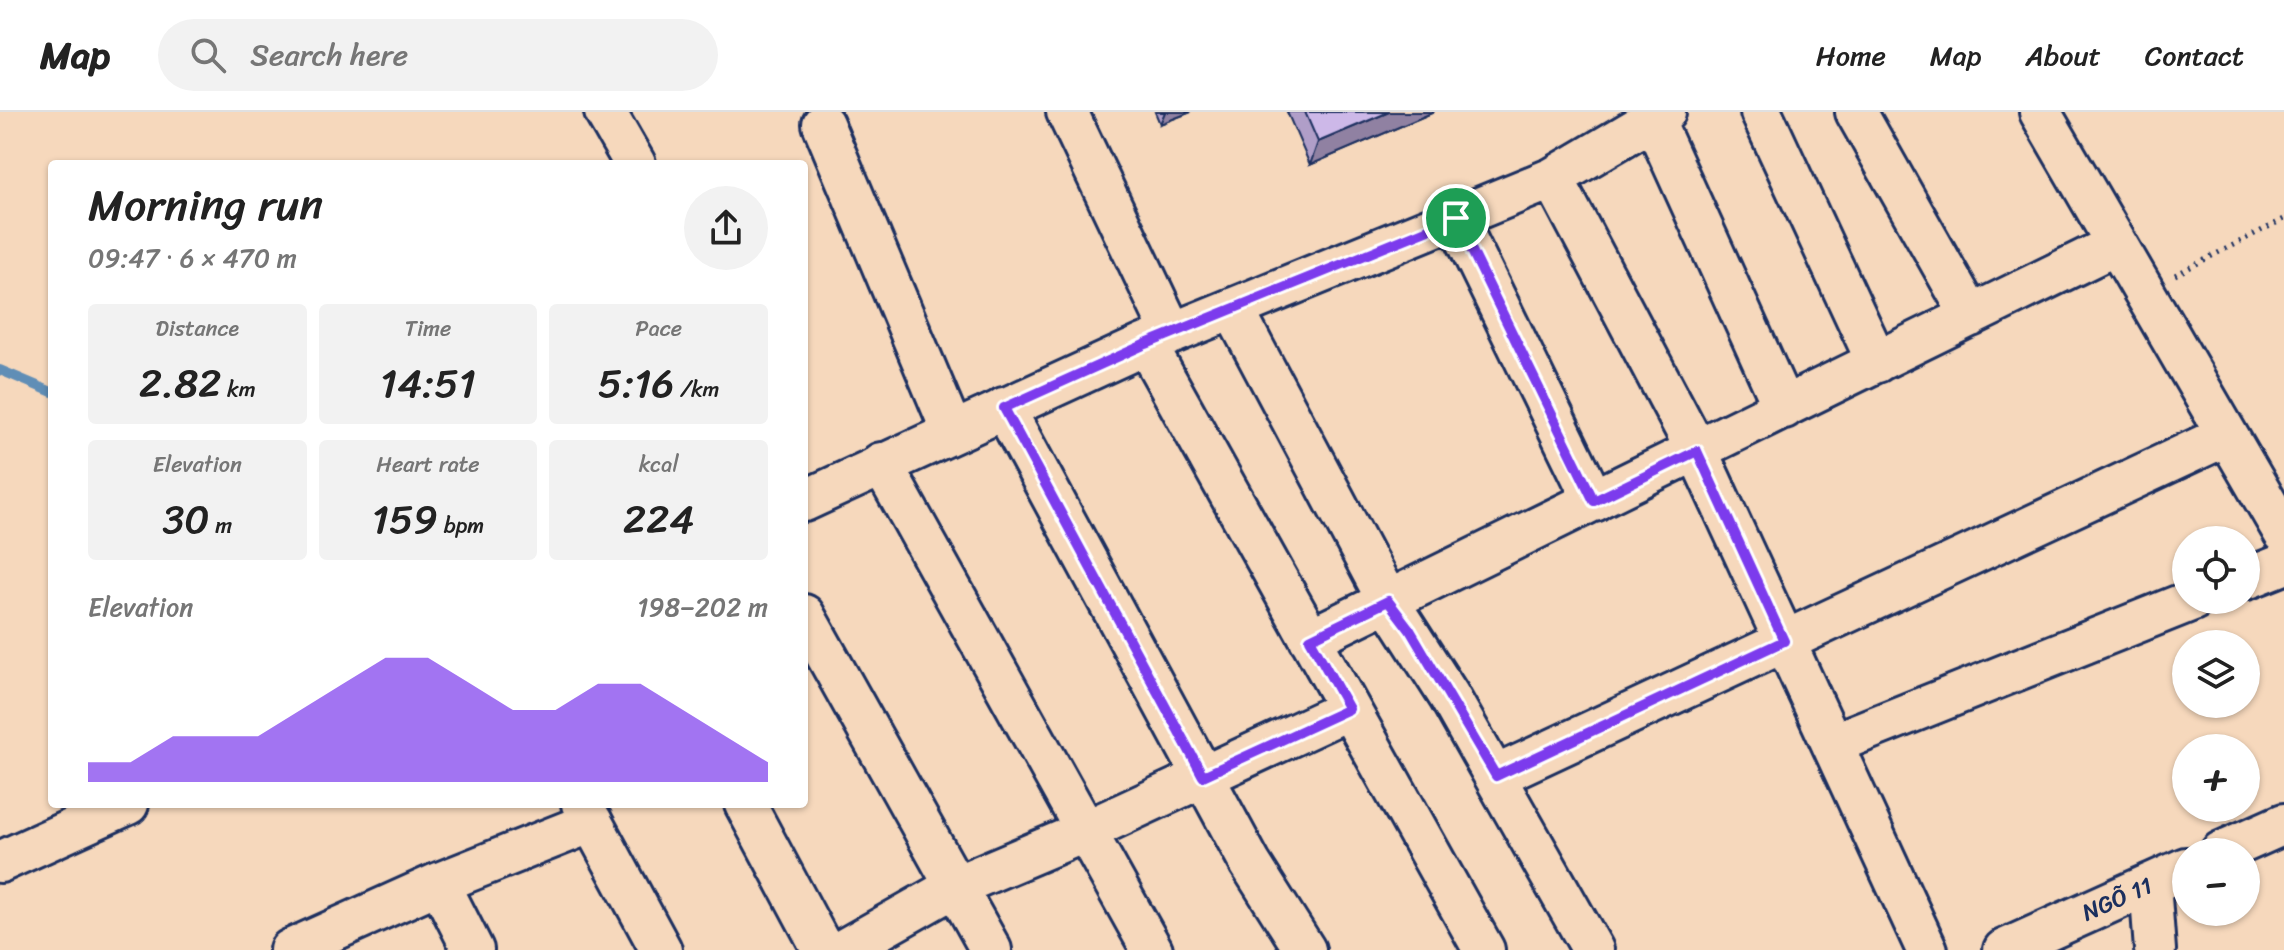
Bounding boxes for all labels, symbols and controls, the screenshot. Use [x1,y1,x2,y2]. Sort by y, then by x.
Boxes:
search box [158,19,718,91]
text: Map [40,22,110,89]
text: Search here [250,28,408,82]
text: Home [1816,31,1886,80]
text: Map [1930,31,1981,80]
text: About [2025,31,2101,80]
text: Contact [2145,31,2244,80]
icon: search [186,33,230,77]
text: Morning run [88,166,323,244]
pin [1422,184,1490,252]
button: share [684,186,768,270]
icon: arrive [1434,196,1478,240]
text: 09:47 · 6 × 470 m [88,235,297,281]
text: Distance [156,309,239,348]
text: Time [405,309,451,348]
text: Pace [635,309,682,348]
text: 2.82 [139,348,221,419]
text: 14:51 [380,348,476,419]
text: 5:16 [598,348,674,419]
text: km [221,370,256,409]
text: /km [674,370,719,409]
text: Elevation [153,445,242,484]
text: Heart rate [376,445,480,484]
text: kcal [639,445,679,484]
text: 30 [162,484,210,555]
text: 159 [372,484,438,555]
text: 224 [623,484,694,555]
text: m [210,506,232,545]
text: bpm [438,506,484,545]
map controls [2172,526,2260,926]
button: locate [2172,526,2260,614]
text: Elevation [88,584,193,630]
text: 198–202 m [637,584,768,630]
button: layers [2172,630,2260,718]
button: + [2172,734,2260,822]
button: − [2172,838,2260,926]
street label: NGÕ 11 [2075,865,2159,933]

